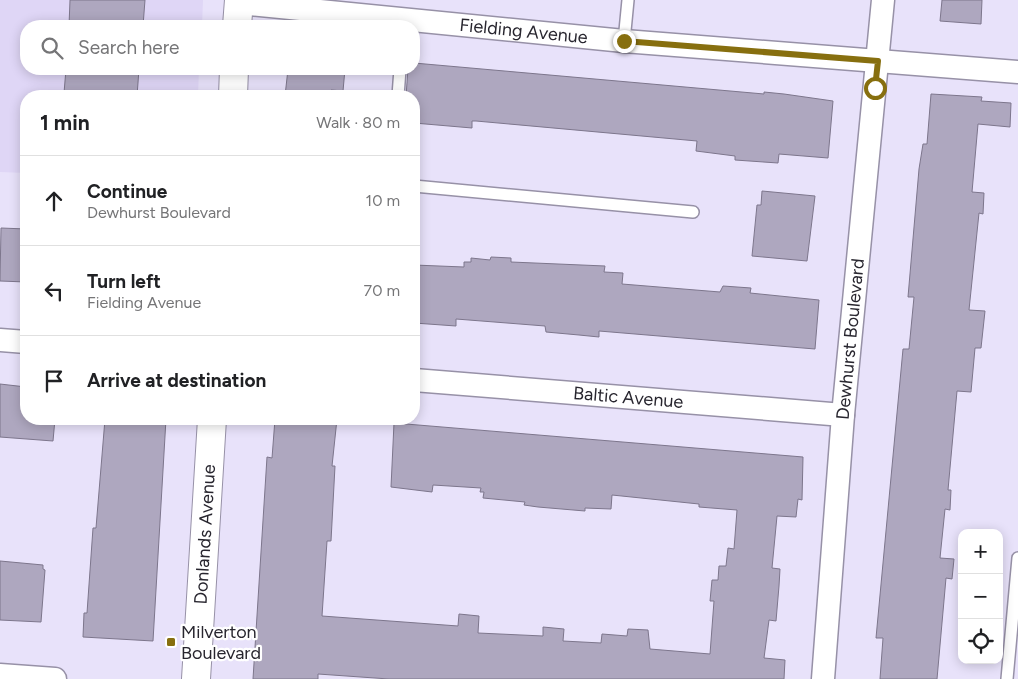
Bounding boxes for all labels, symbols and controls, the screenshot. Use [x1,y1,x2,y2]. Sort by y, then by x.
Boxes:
street label: Fielding Avenue [459,14,589,48]
search box [20,20,420,75]
route end [613,30,636,53]
icon: search [38,34,66,62]
text: Search here [78,36,180,59]
route start [864,77,887,100]
text: 1 min [40,110,90,135]
text: Walk · 80 m [316,113,400,132]
text: Continue [87,180,167,203]
icon: ahead [40,187,68,215]
text: 10 m [366,191,400,210]
text: Dewhurst Boulevard [87,203,231,222]
street label: Dewhurst Boulevard [832,257,869,421]
text: Turn left [87,270,161,293]
icon: left [40,277,68,305]
text: 70 m [364,281,400,300]
text: Fielding Avenue [87,293,201,312]
icon: arrive [40,367,68,395]
text: Arrive at destination [87,369,266,392]
street label: Baltic Avenue [572,382,684,413]
street label: Donlands Avenue [190,463,220,605]
map controls [958,529,1003,664]
button: + [958,529,1003,574]
button: − [958,574,1003,619]
button: locate [958,619,1003,664]
place label: Milverton Boulevard [181,621,261,664]
marker: Milverton Boulevard [165,636,177,648]

